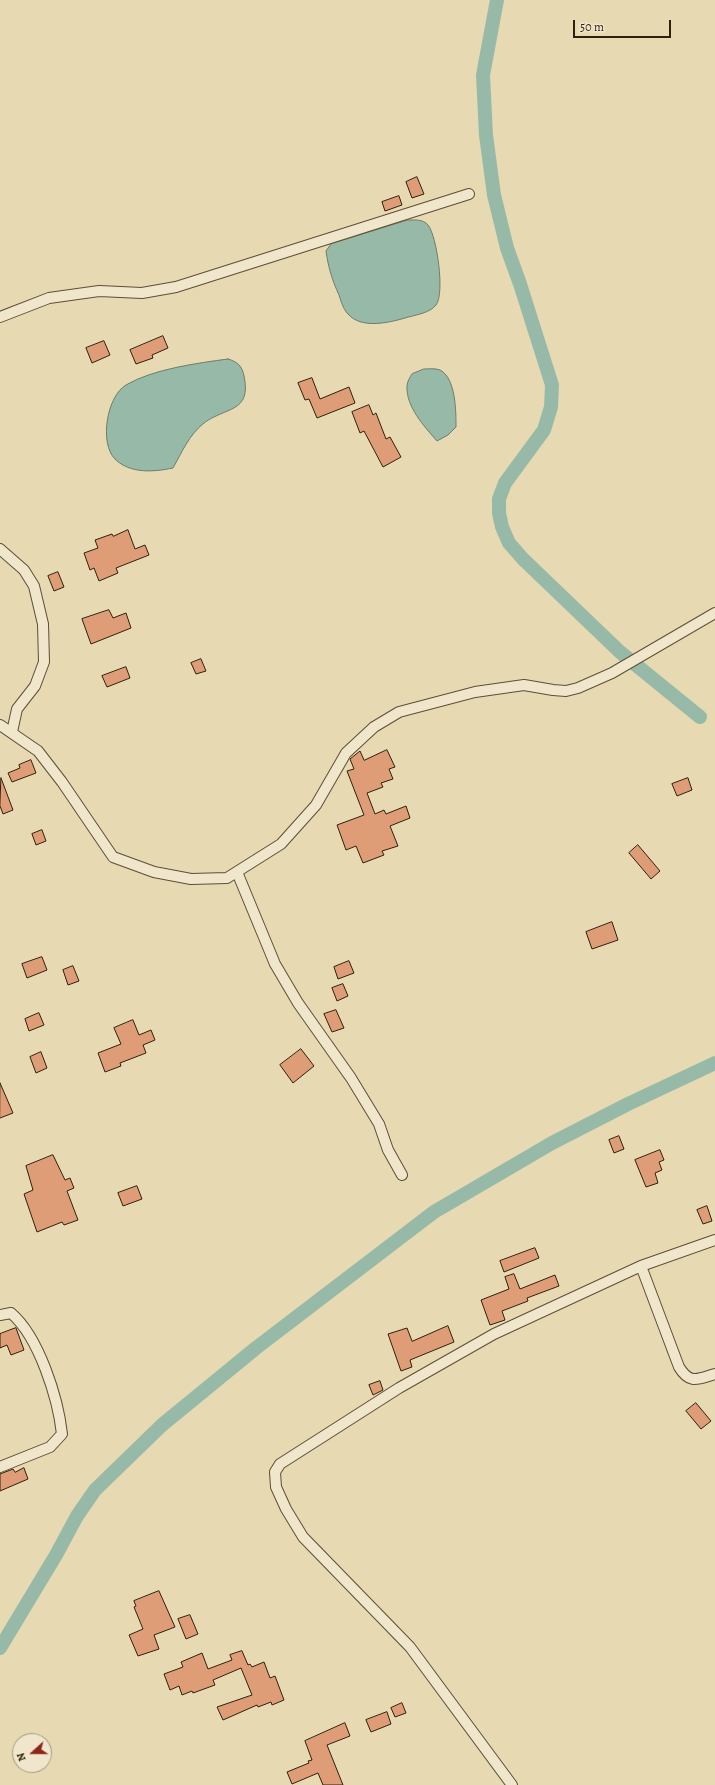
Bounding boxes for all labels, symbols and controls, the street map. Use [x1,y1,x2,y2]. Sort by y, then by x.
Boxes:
scale bar [575,12,673,38]
text: 50 m [580,19,604,35]
north arrow [12,1733,52,1773]
text: N [13,1751,30,1764]

